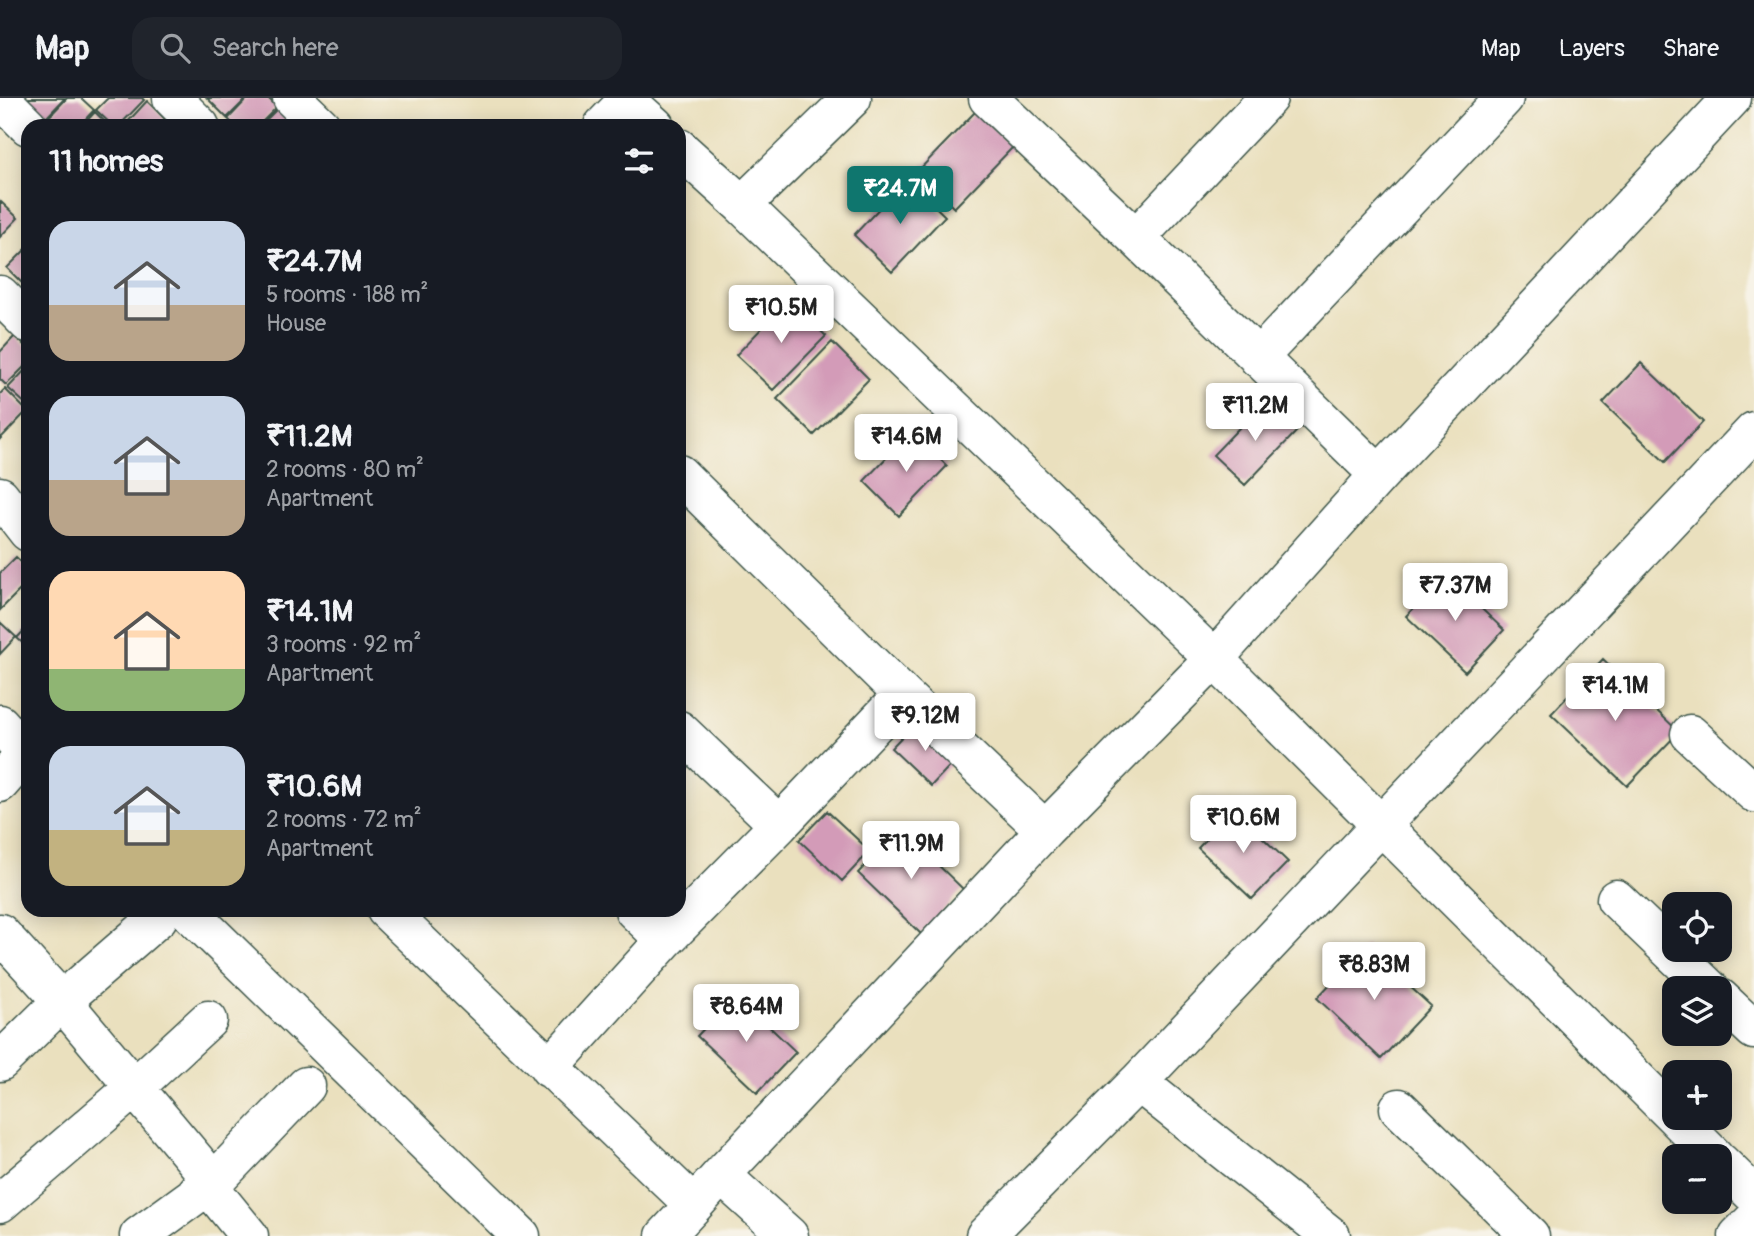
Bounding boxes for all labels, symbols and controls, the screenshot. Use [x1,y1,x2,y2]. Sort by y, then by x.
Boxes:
search box [132,17,622,80]
text: Map [35,28,90,69]
icon: search [156,29,194,67]
text: Search here [212,32,339,64]
text: Map [1481,34,1521,63]
text: Layers [1559,34,1625,63]
text: Share [1663,34,1719,63]
icon: filters [620,142,658,180]
text: 11 homes [49,143,163,180]
pin: ₹24.7M [843,166,957,226]
text: ₹24.7M [863,174,937,203]
text: ₹24.7M [266,243,362,280]
icon: home [105,249,189,333]
text: 5 rooms · 188 m² [266,280,428,309]
pin: ₹10.5M [724,286,838,345]
text: ₹10.5M [745,293,817,322]
text: House [266,309,326,338]
pin: ₹11.2M [1198,384,1312,443]
text: ₹11.2M [1222,391,1288,420]
pin: ₹14.6M [849,414,963,474]
text: ₹11.2M [266,418,352,455]
text: ₹14.6M [870,422,942,451]
icon: home [105,424,189,508]
text: 2 rooms · 80 m² [266,455,424,484]
text: Apartment [266,484,373,513]
pin: ₹7.37M [1398,564,1512,623]
text: ₹7.37M [1419,571,1491,600]
text: ₹14.1M [266,593,353,630]
icon: home [105,599,189,683]
text: 3 rooms · 92 m² [266,630,421,659]
text: Apartment [266,659,373,688]
pin: ₹14.1M [1558,664,1672,723]
text: ₹14.1M [1582,671,1648,700]
pin: ₹9.12M [868,694,982,753]
text: ₹9.12M [890,701,960,730]
text: ₹10.6M [266,768,362,805]
icon: home [105,774,189,858]
pin: ₹10.6M [1186,796,1300,855]
text: ₹10.6M [1206,803,1280,832]
text: 2 rooms · 72 m² [266,805,422,834]
pin: ₹11.9M [854,822,968,881]
text: ₹11.9M [878,829,944,858]
text: Apartment [266,834,373,863]
map controls [1662,892,1732,1214]
button: locate [1662,892,1732,962]
pin: ₹8.83M [1317,942,1431,1002]
text: ₹8.83M [1338,950,1410,979]
button: layers [1662,976,1732,1046]
pin: ₹8.64M [689,984,803,1044]
text: ₹8.64M [709,992,783,1021]
button: + [1662,1060,1732,1130]
button: − [1662,1144,1732,1214]

